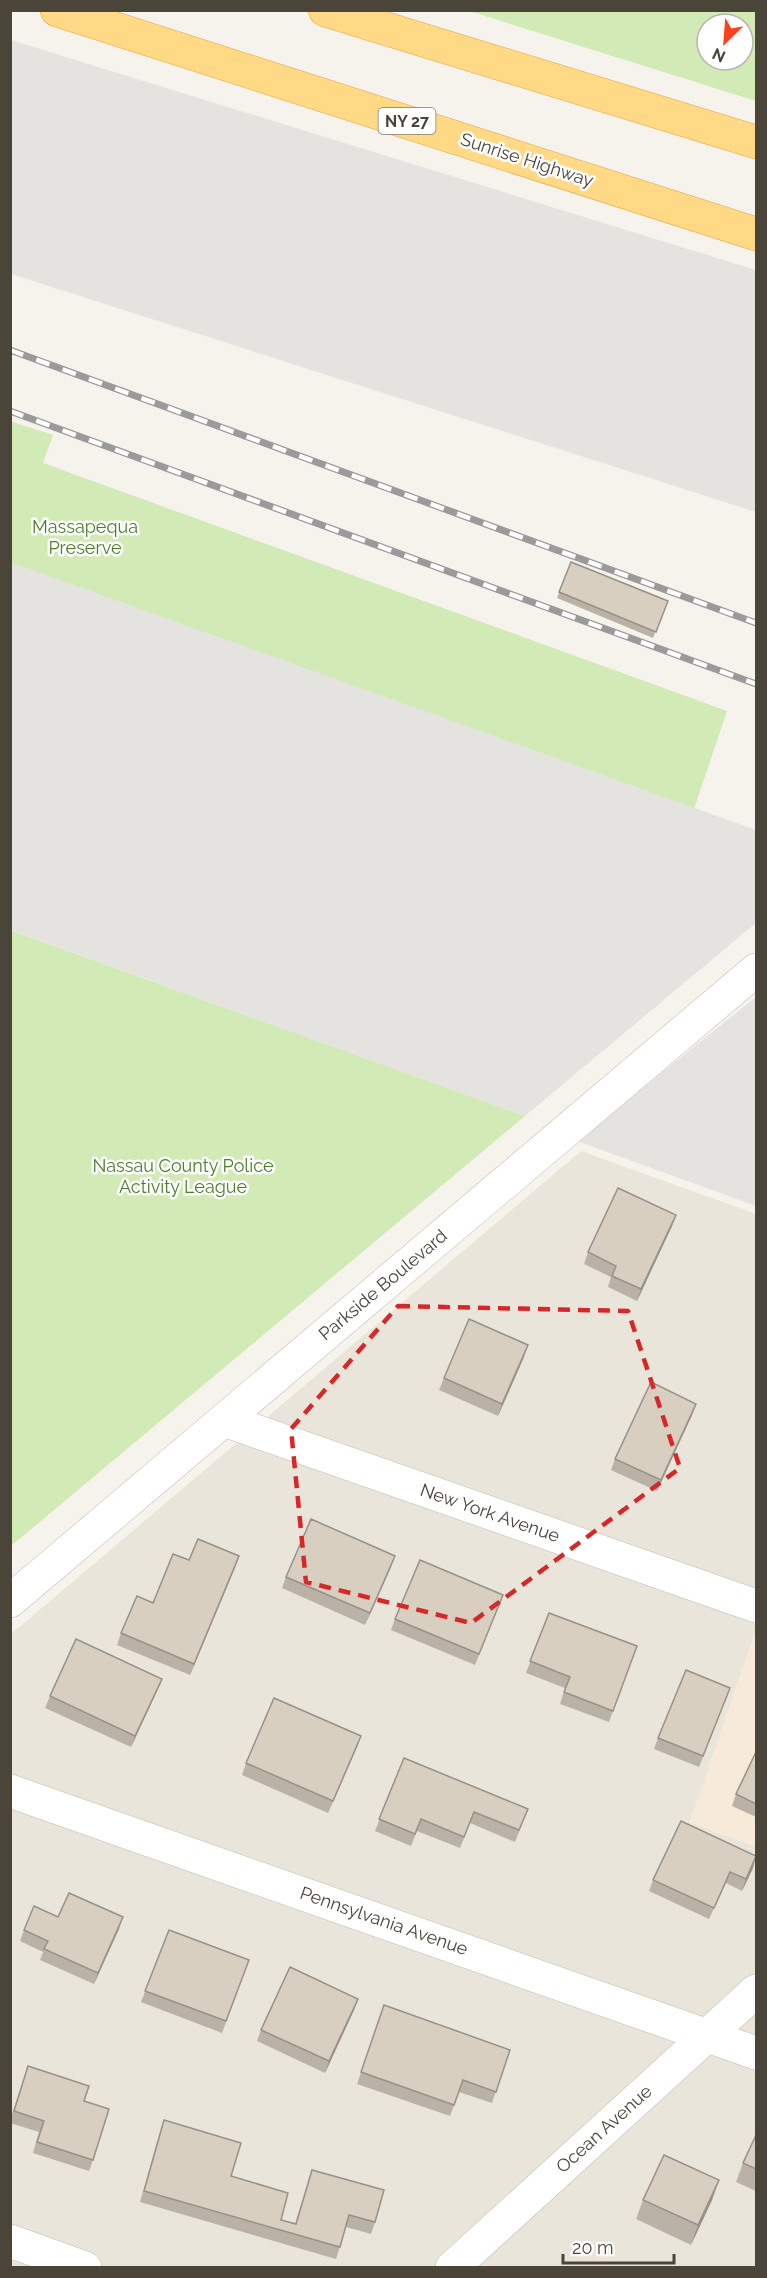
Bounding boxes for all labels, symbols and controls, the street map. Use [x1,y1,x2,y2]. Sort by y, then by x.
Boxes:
north arrow [695,12,755,72]
text: N [709,44,728,66]
road number: NY 27 [378,108,436,134]
street label: Sunrise Highway [458,128,596,191]
park label: Massapequa Preserve [32,516,138,558]
park label: Nassau County Police Activity League [92,1155,274,1197]
street label: Parkside Boulevard [314,1225,451,1344]
street label: New York Avenue [418,1479,563,1546]
street label: Pennsylvania Avenue [298,1882,471,1959]
street label: Ocean Avenue [552,2080,656,2177]
scale bar [563,2227,674,2265]
text: 20 m [572,2237,614,2258]

